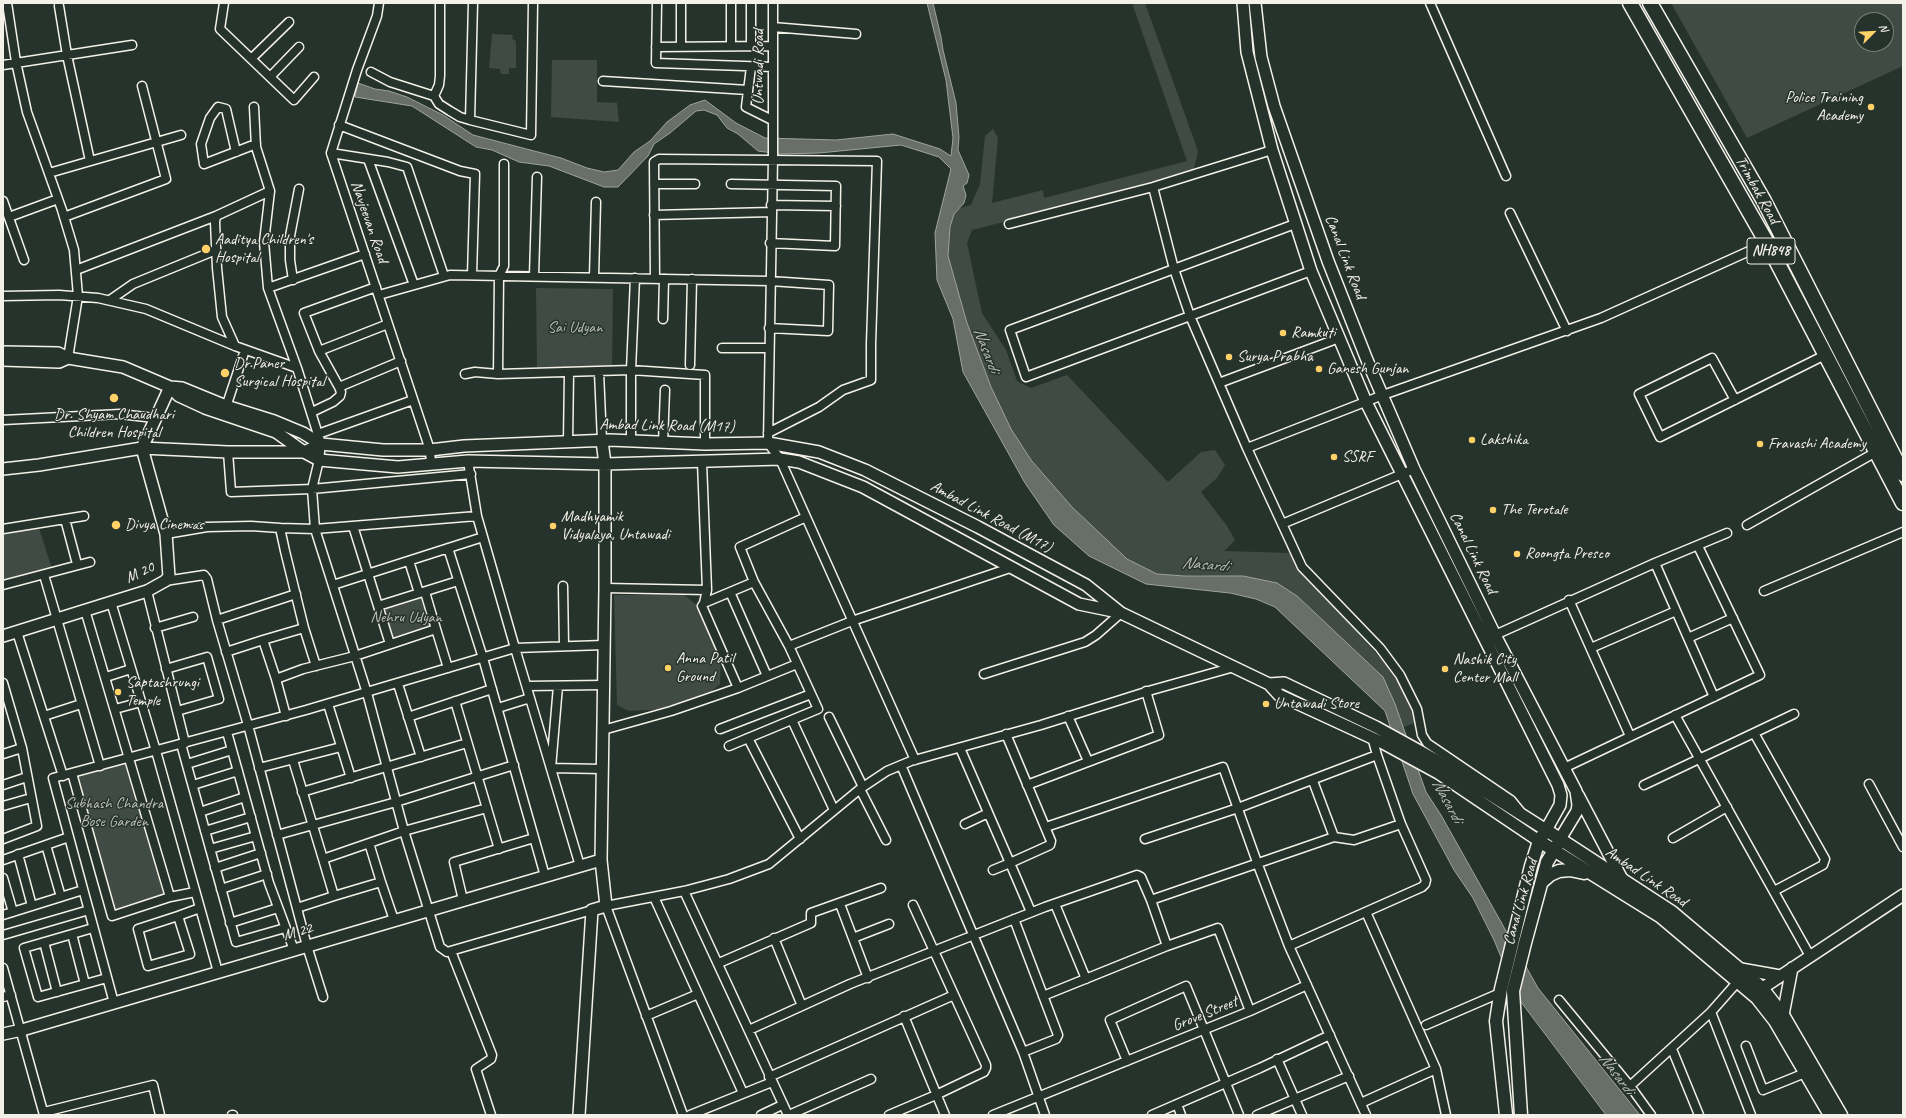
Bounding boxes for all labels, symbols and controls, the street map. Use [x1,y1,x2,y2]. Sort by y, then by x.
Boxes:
north arrow [1854,12,1894,52]
text: N [1876,22,1892,33]
street label: Untwadi Road [749,29,769,105]
place label: Police Training Academy [1785,88,1863,126]
marker: Police Training Academy [1866,102,1876,112]
street label: Trimbak Road [1731,153,1783,227]
street label: Navjeevan Road [346,179,392,265]
street label: Canal Link Road [1320,212,1370,302]
place label: Aaditya Children's Hospital [215,230,313,268]
road number: NH848 [1747,238,1795,264]
marker: Aaditya Children's Hospital [200,243,212,255]
park label: Sai Udyan [547,318,603,338]
place label: Ramkuti [1291,323,1335,343]
water label: Nasardi [968,325,1004,375]
marker: Ramkuti [1278,328,1288,338]
place label: Surya Prabha [1237,347,1313,367]
marker: Surya Prabha [1224,352,1234,362]
place label: Dr.Paner Surgical Hospital [234,354,325,392]
place label: Ganesh Gunjan [1327,359,1409,379]
marker: Ganesh Gunjan [1314,364,1324,374]
marker: Dr.Paner Surgical Hospital [219,367,231,379]
marker: Dr. Shyam Chaudhari Children Hospital [108,392,120,404]
place label: Dr. Shyam Chaudhari Children Hospital [54,405,174,443]
street label: Ambad Link Road (M17) [599,415,735,437]
place label: Lakshika [1480,430,1528,450]
place label: Fravashi Academy [1768,434,1866,454]
marker: Lakshika [1467,435,1477,445]
marker: Fravashi Academy [1755,439,1765,449]
place label: SSRF [1342,447,1373,467]
marker: SSRF [1329,452,1339,462]
street label: Ambad Link Road (M17) [927,477,1055,557]
place label: The Terotale [1501,500,1567,520]
marker: The Terotale [1488,505,1498,515]
place label: Madhyamik Vidyalaya, Untawadi [561,507,670,545]
street label: Canal Link Road [1445,509,1501,597]
place label: Divya Cinemas [125,515,203,535]
marker: Divya Cinemas [110,519,122,531]
marker: Madhyamik Vidyalaya, Untawadi [548,521,558,531]
place label: Roongta Presco [1525,544,1609,564]
marker: Roongta Presco [1512,549,1522,559]
water label: Nasardi [1181,553,1229,577]
street label: M 20 [122,558,158,588]
park label: Nehru Udyan [370,608,442,628]
place label: Anna Patil Ground [676,649,734,687]
place label: Nashik City Center Mall [1453,650,1517,688]
marker: Anna Patil Ground [663,663,673,673]
marker: Nashik City Center Mall [1440,664,1450,674]
place label: Saptashrungi Temple [126,673,199,711]
marker: Saptashrungi Temple [113,687,123,697]
place label: Untawadi Store [1274,694,1359,714]
marker: Untawadi Store [1261,699,1271,709]
water label: Nasardi [1427,776,1467,826]
park label: Subhash Chandra Bose Garden [65,794,163,832]
street label: Ambad Link Road [1601,843,1691,911]
street label: Canal Link Road [1500,857,1542,947]
street label: M 22 [281,919,315,945]
street label: Grove Street [1170,992,1240,1036]
water label: Nasardi [1594,1049,1638,1099]

